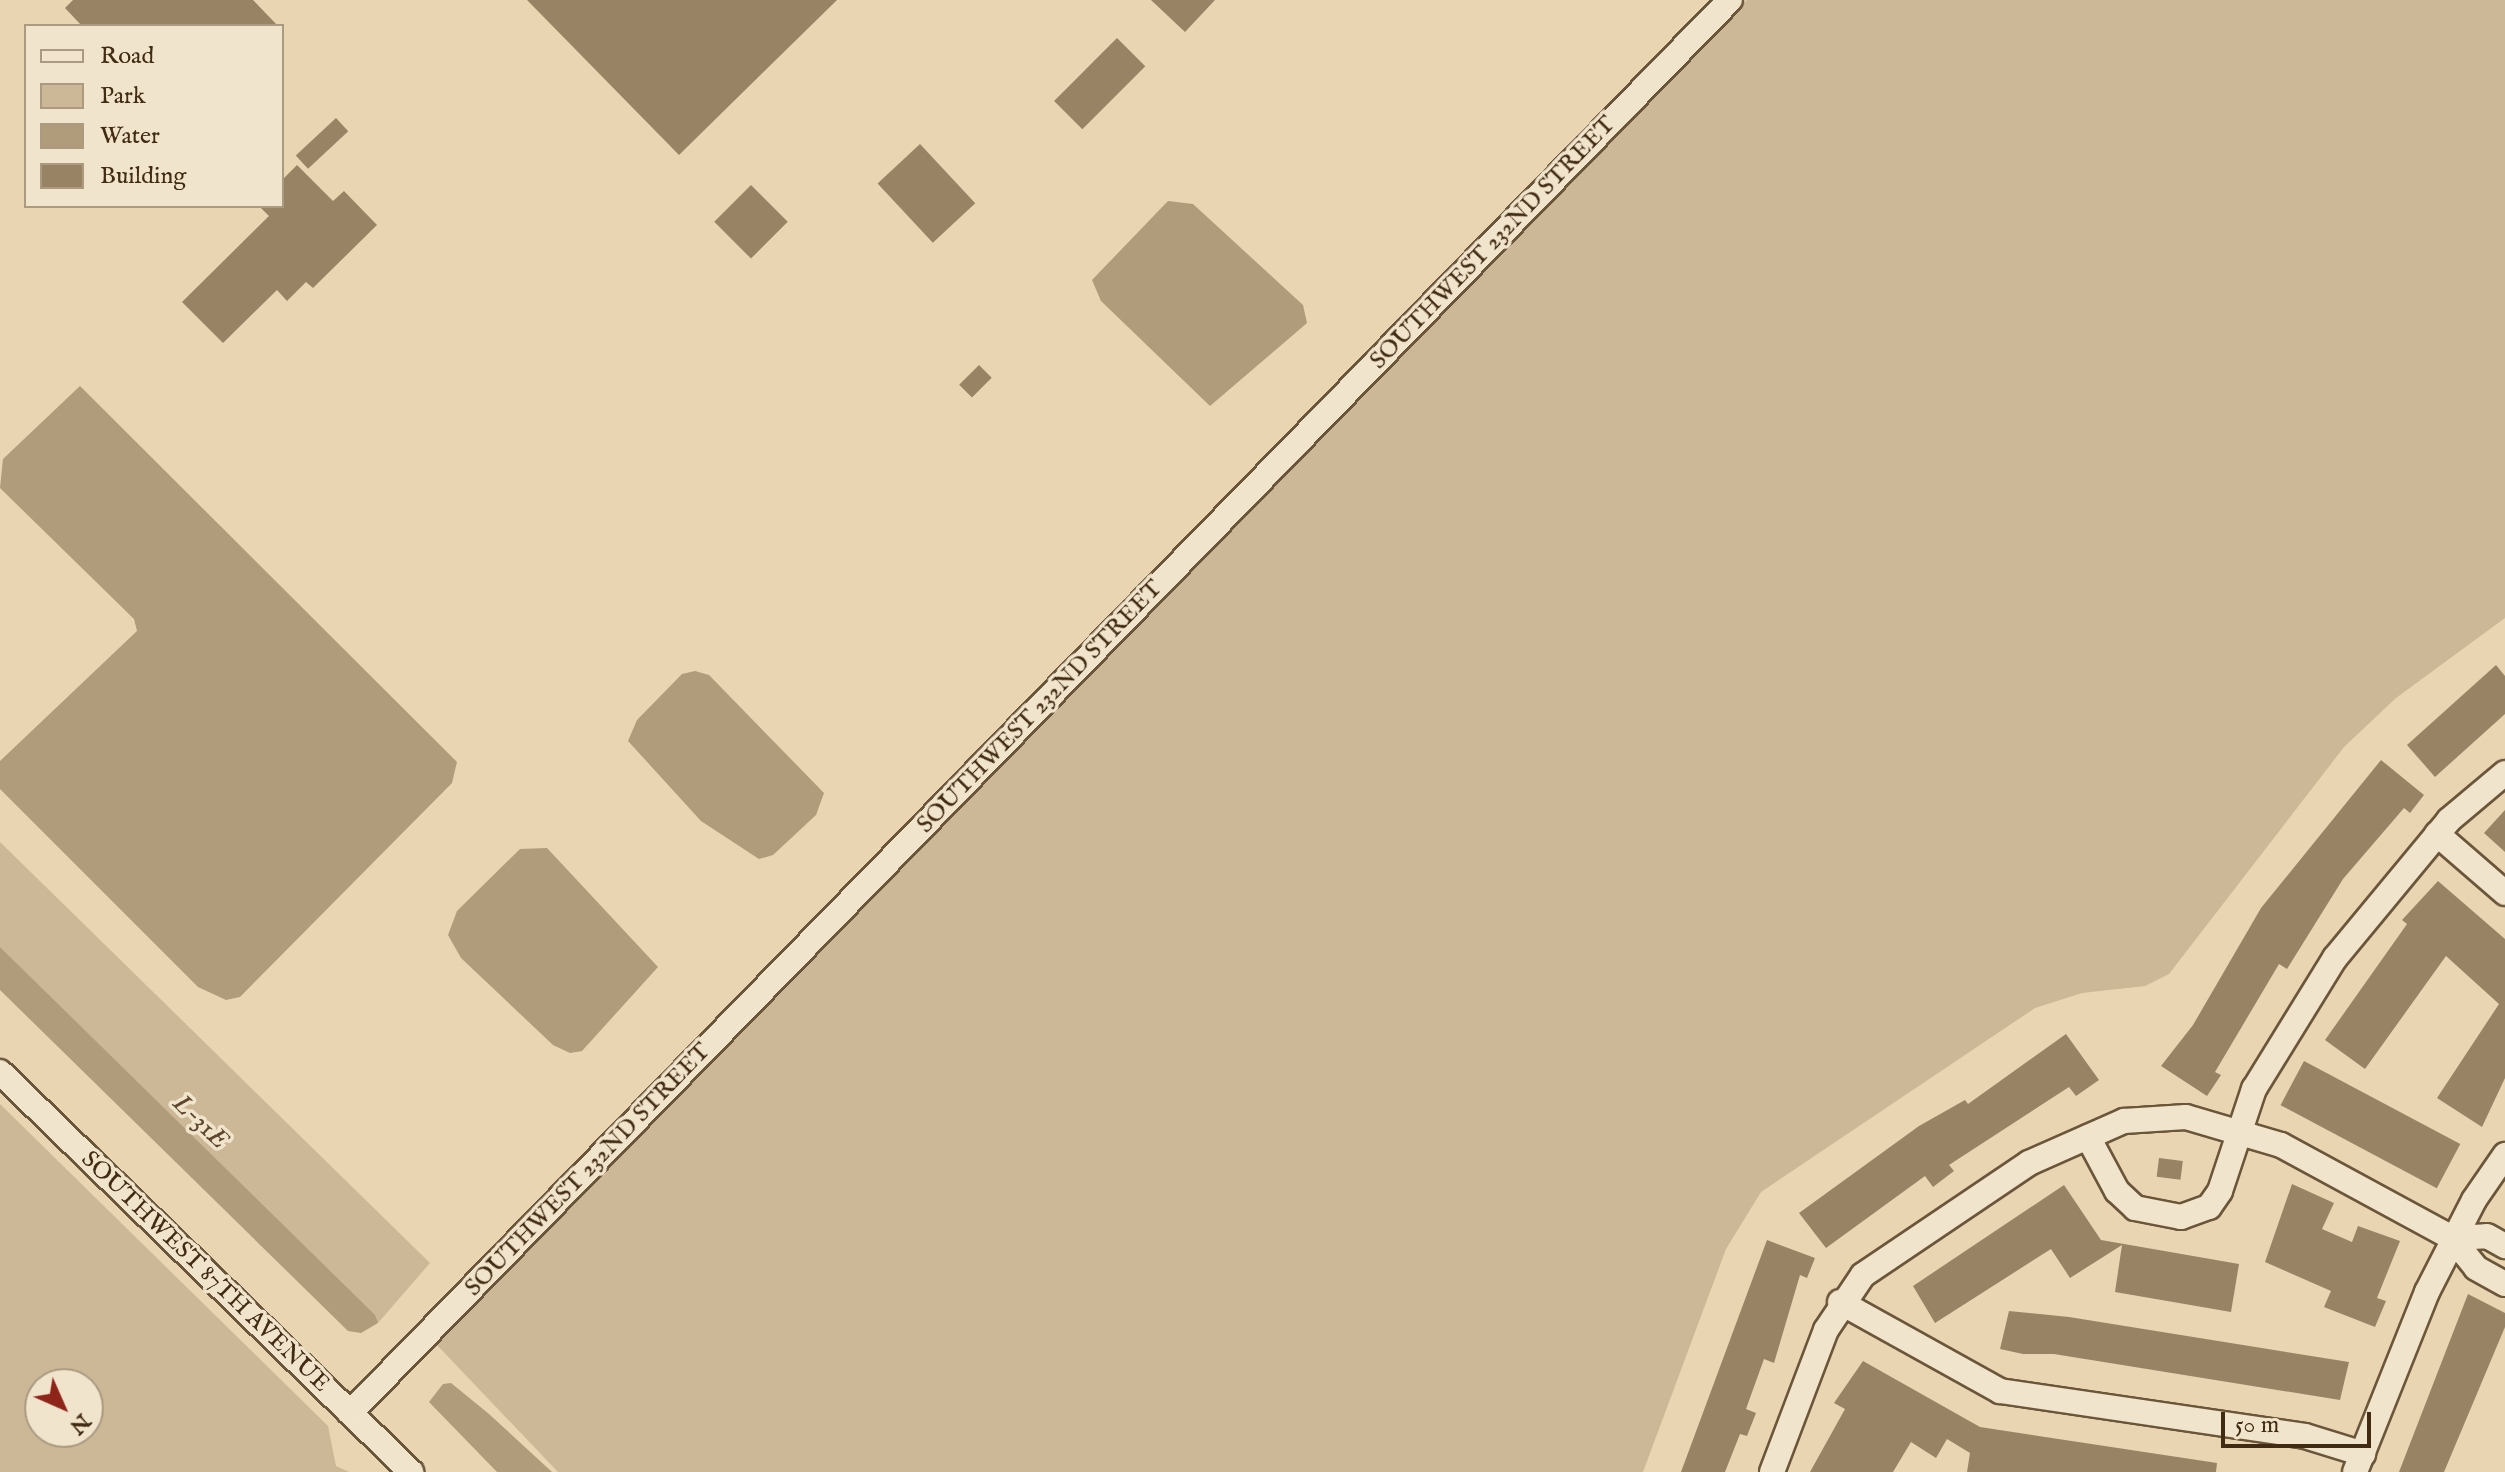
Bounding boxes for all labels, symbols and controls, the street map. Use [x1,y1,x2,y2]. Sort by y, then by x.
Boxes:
legend [24,24,284,208]
text: Road [100,41,154,72]
text: Park [100,81,146,112]
street label: SOUTHWEST 232ND STREET [1364,111,1622,375]
text: Water [100,121,160,152]
text: Building [100,161,186,192]
street label: SOUTHWEST 232ND STREET [911,575,1169,839]
street label: SOUTHWEST 232ND STREET [459,1038,717,1302]
water label: L-31E [166,1088,234,1156]
street label: SOUTHWEST 87TH AVENUE [75,1146,335,1398]
north arrow [24,1368,104,1448]
scale bar [2225,1396,2375,1446]
text: N [63,1407,96,1440]
text: 50 m [2235,1410,2279,1441]

